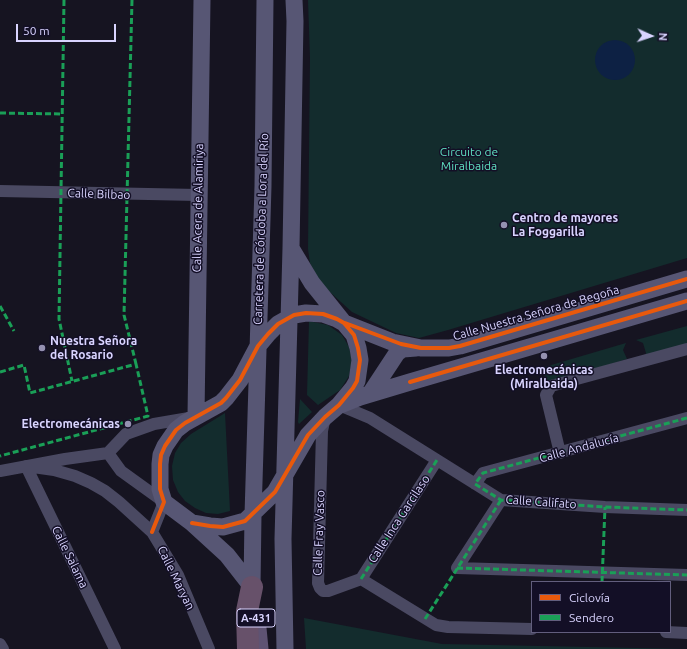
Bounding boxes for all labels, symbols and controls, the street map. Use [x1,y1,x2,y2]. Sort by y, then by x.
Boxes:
scale bar [18,16,118,42]
north arrow [631,16,671,56]
text: 50 m [23,24,50,37]
text: N [657,32,669,41]
street label: Carretera de Córdoba a Lora del Río [250,133,272,325]
street label: Calle Acera de Alamiriya [190,143,206,273]
park label: Circuito de Miralbaida [440,145,498,173]
street label: Calle Bilbao [67,186,131,202]
place label: Centro de mayores La Foggarilla [512,211,618,239]
marker: Centro de mayores La Foggarilla [499,220,509,230]
street label: Calle Nuestra Señora de Begoña [451,282,621,344]
place label: Nuestra Señora del Rosario [50,334,137,362]
marker: Nuestra Señora del Rosario [37,343,47,353]
marker: Electromecánicas (Miralbaida) [539,351,549,361]
place label: Electromecánicas (Miralbaida) [495,363,593,391]
place label: Electromecánicas [22,417,120,431]
marker: Electromecánicas [123,419,133,429]
street label: Calle Andalucía [538,430,620,466]
street label: Calle Inca Garcilaso [365,472,433,566]
street label: Calle Fray Vasco [310,490,328,576]
street label: Calle Califato [505,492,577,512]
street label: Calle Salama [49,523,91,591]
street label: Calle Maryan [154,544,198,612]
legend [531,581,671,633]
text: Ciclovía [569,591,610,604]
road number: A-431 [237,609,275,627]
text: Sendero [569,611,614,624]

